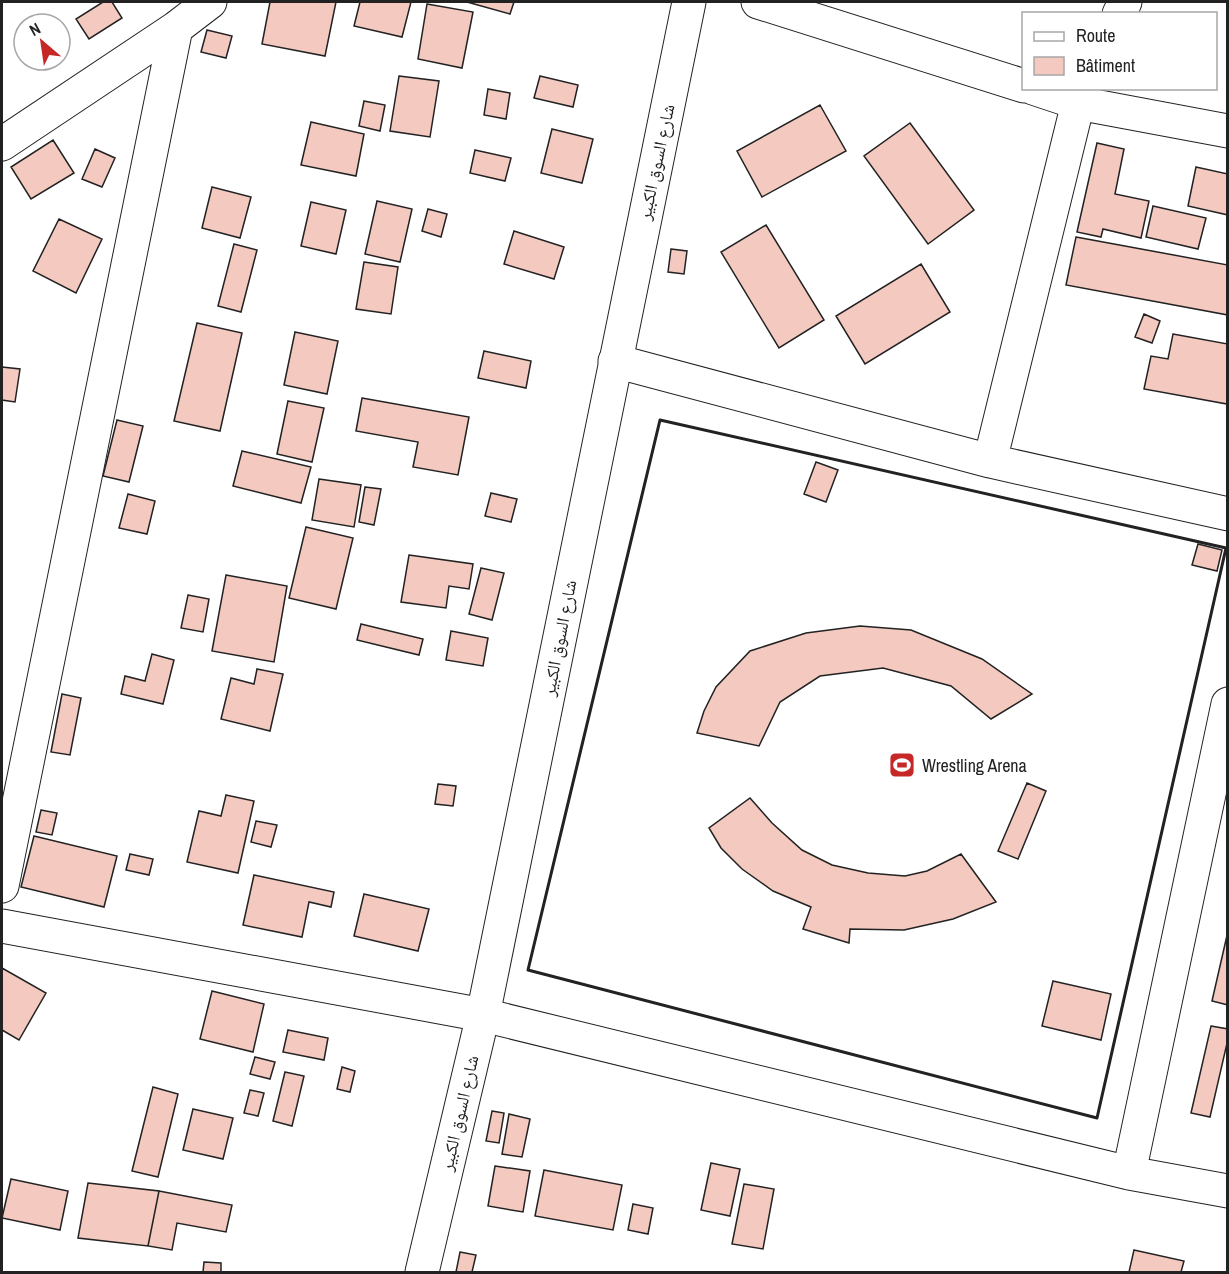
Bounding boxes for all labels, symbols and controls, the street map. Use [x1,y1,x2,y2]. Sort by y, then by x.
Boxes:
north arrow [12,12,72,72]
legend [1022,12,1217,90]
text: N [25,17,44,41]
text: Route [1076,23,1115,48]
text: Bâtiment [1076,53,1135,78]
street label: شارع السوق الكبير [631,102,680,223]
street label: شارع السوق الكبير [535,578,583,699]
sports icon: Wrestling Arena [887,750,917,780]
place label: Wrestling Arena [922,753,1027,778]
street label: شارع السوق الكبير [433,1053,484,1174]

